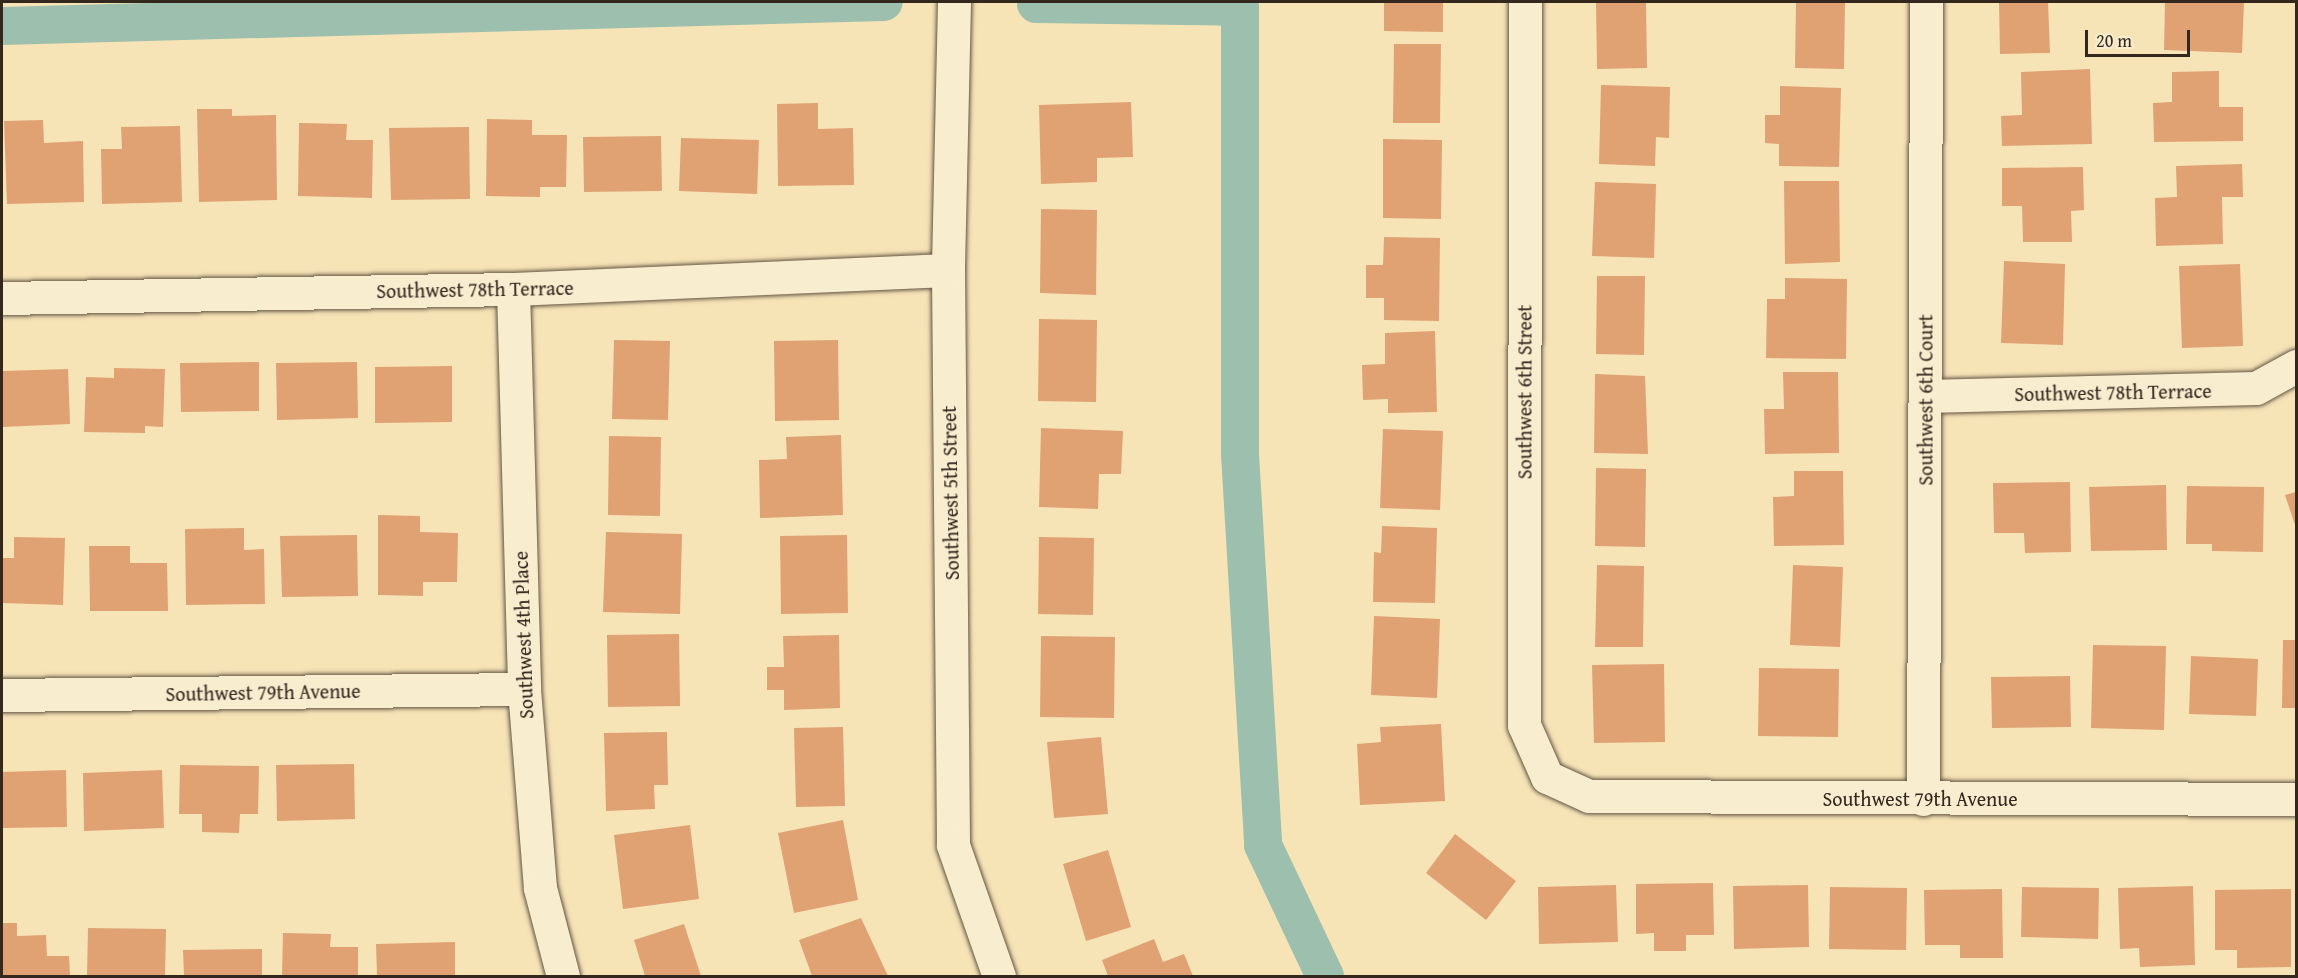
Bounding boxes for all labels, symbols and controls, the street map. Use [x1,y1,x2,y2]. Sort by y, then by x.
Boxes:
scale bar [2088,18,2193,56]
text: 20 m [2096,27,2132,54]
street label: Southwest 78th Terrace [376,275,574,303]
street label: Southwest 6th Street [1512,305,1536,479]
street label: Southwest 6th Court [1913,314,1937,486]
street label: Southwest 78th Terrace [2014,378,2212,406]
street label: Southwest 5th Street [936,406,964,580]
street label: Southwest 4th Place [508,551,538,719]
street label: Southwest 79th Avenue [165,678,361,706]
street label: Southwest 79th Avenue [1822,786,2018,810]

